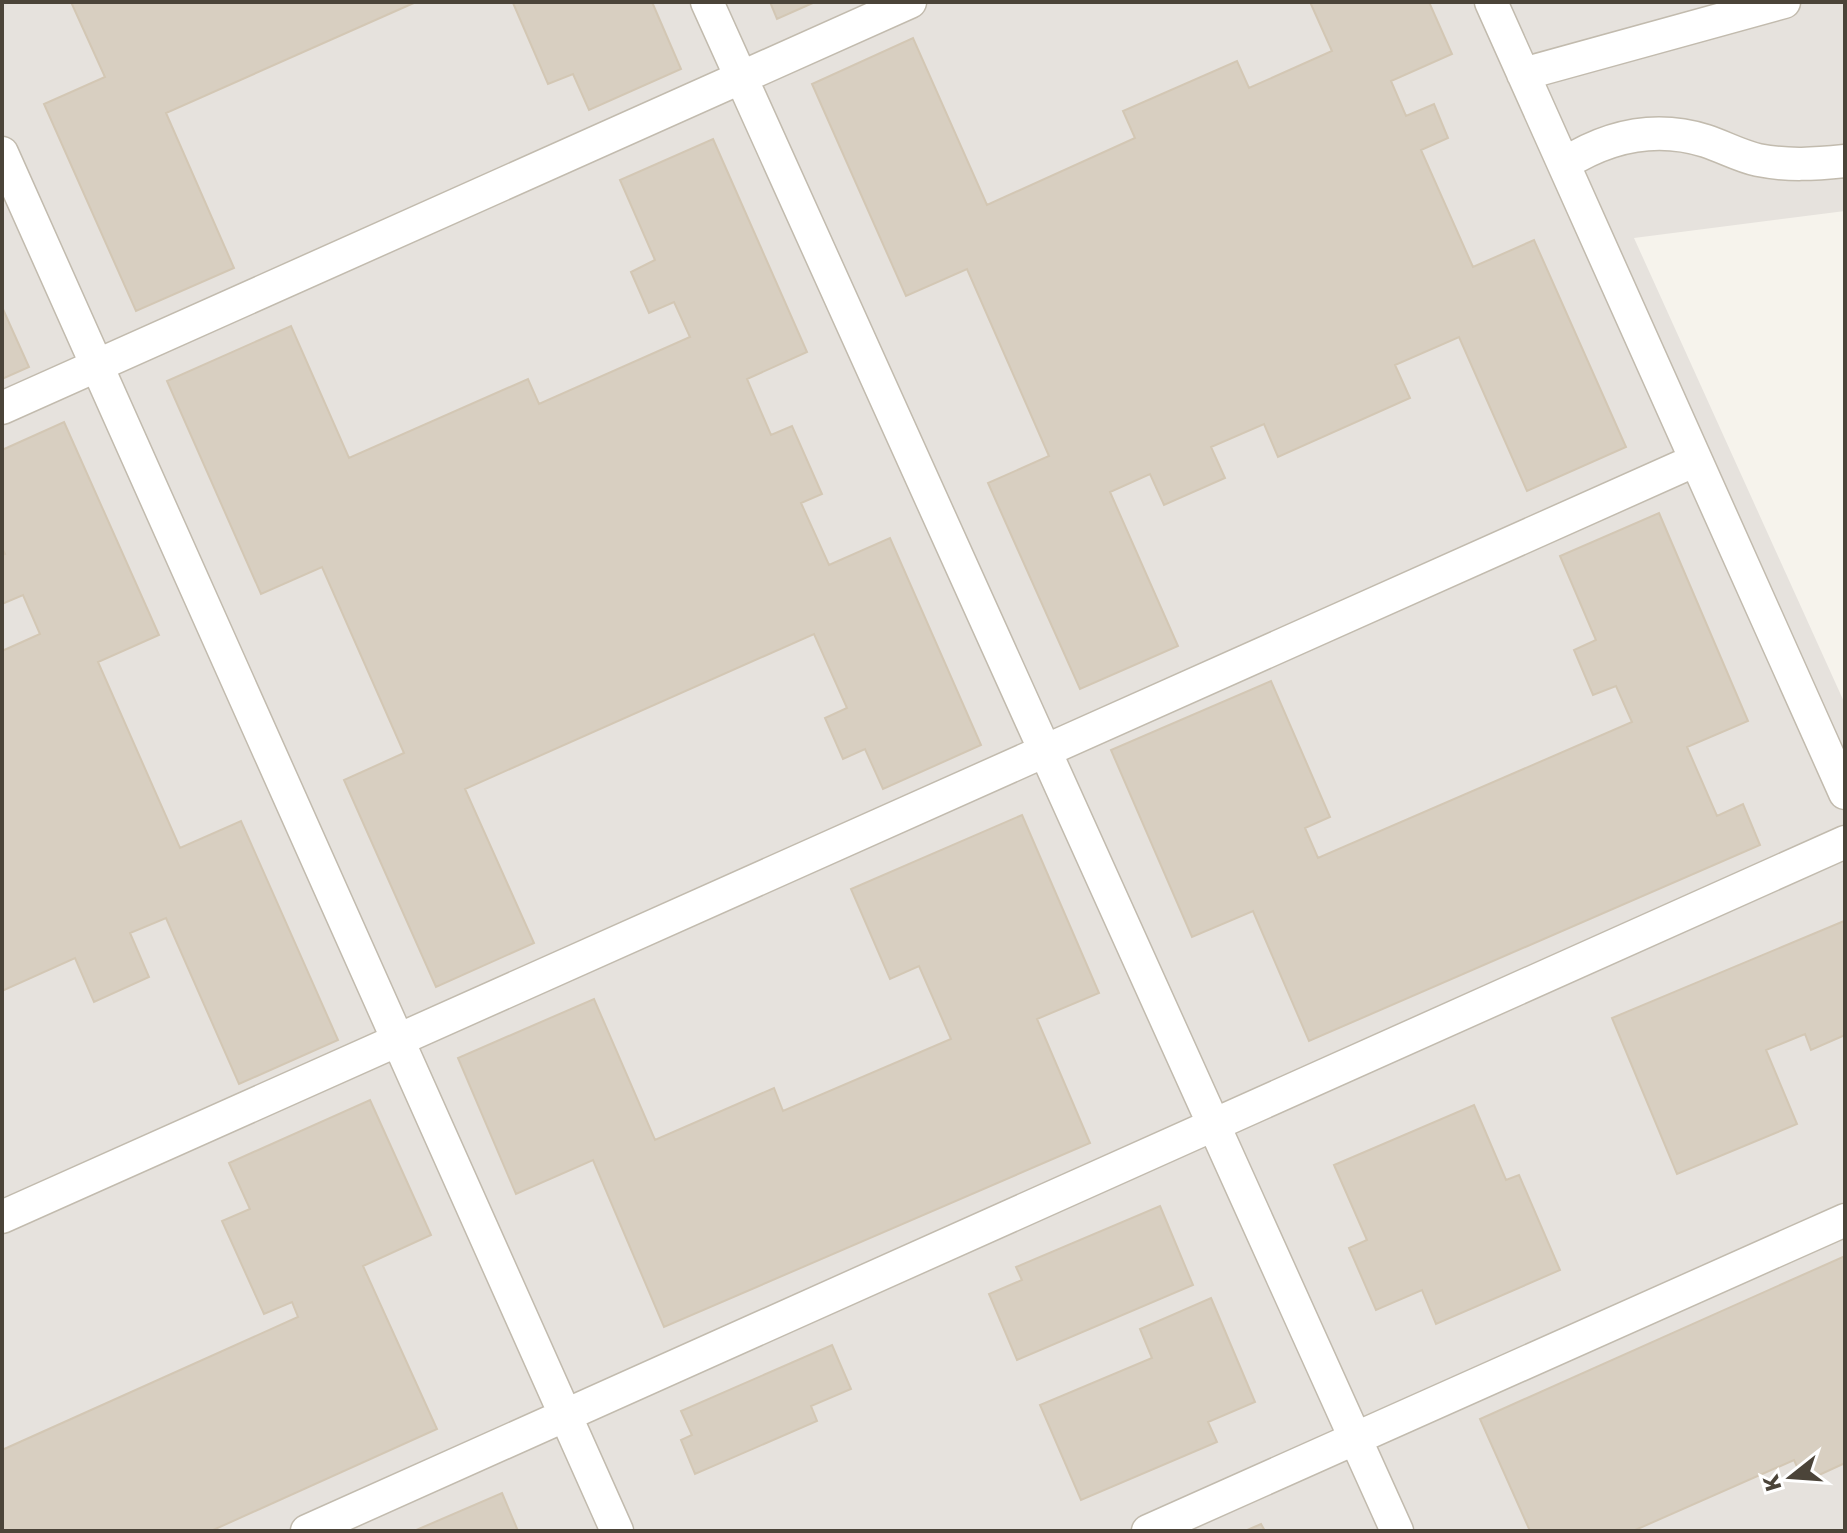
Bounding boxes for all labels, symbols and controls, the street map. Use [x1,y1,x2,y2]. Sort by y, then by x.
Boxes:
north arrow [1751,1437,1831,1517]
text: K [1756,1471,1787,1495]

